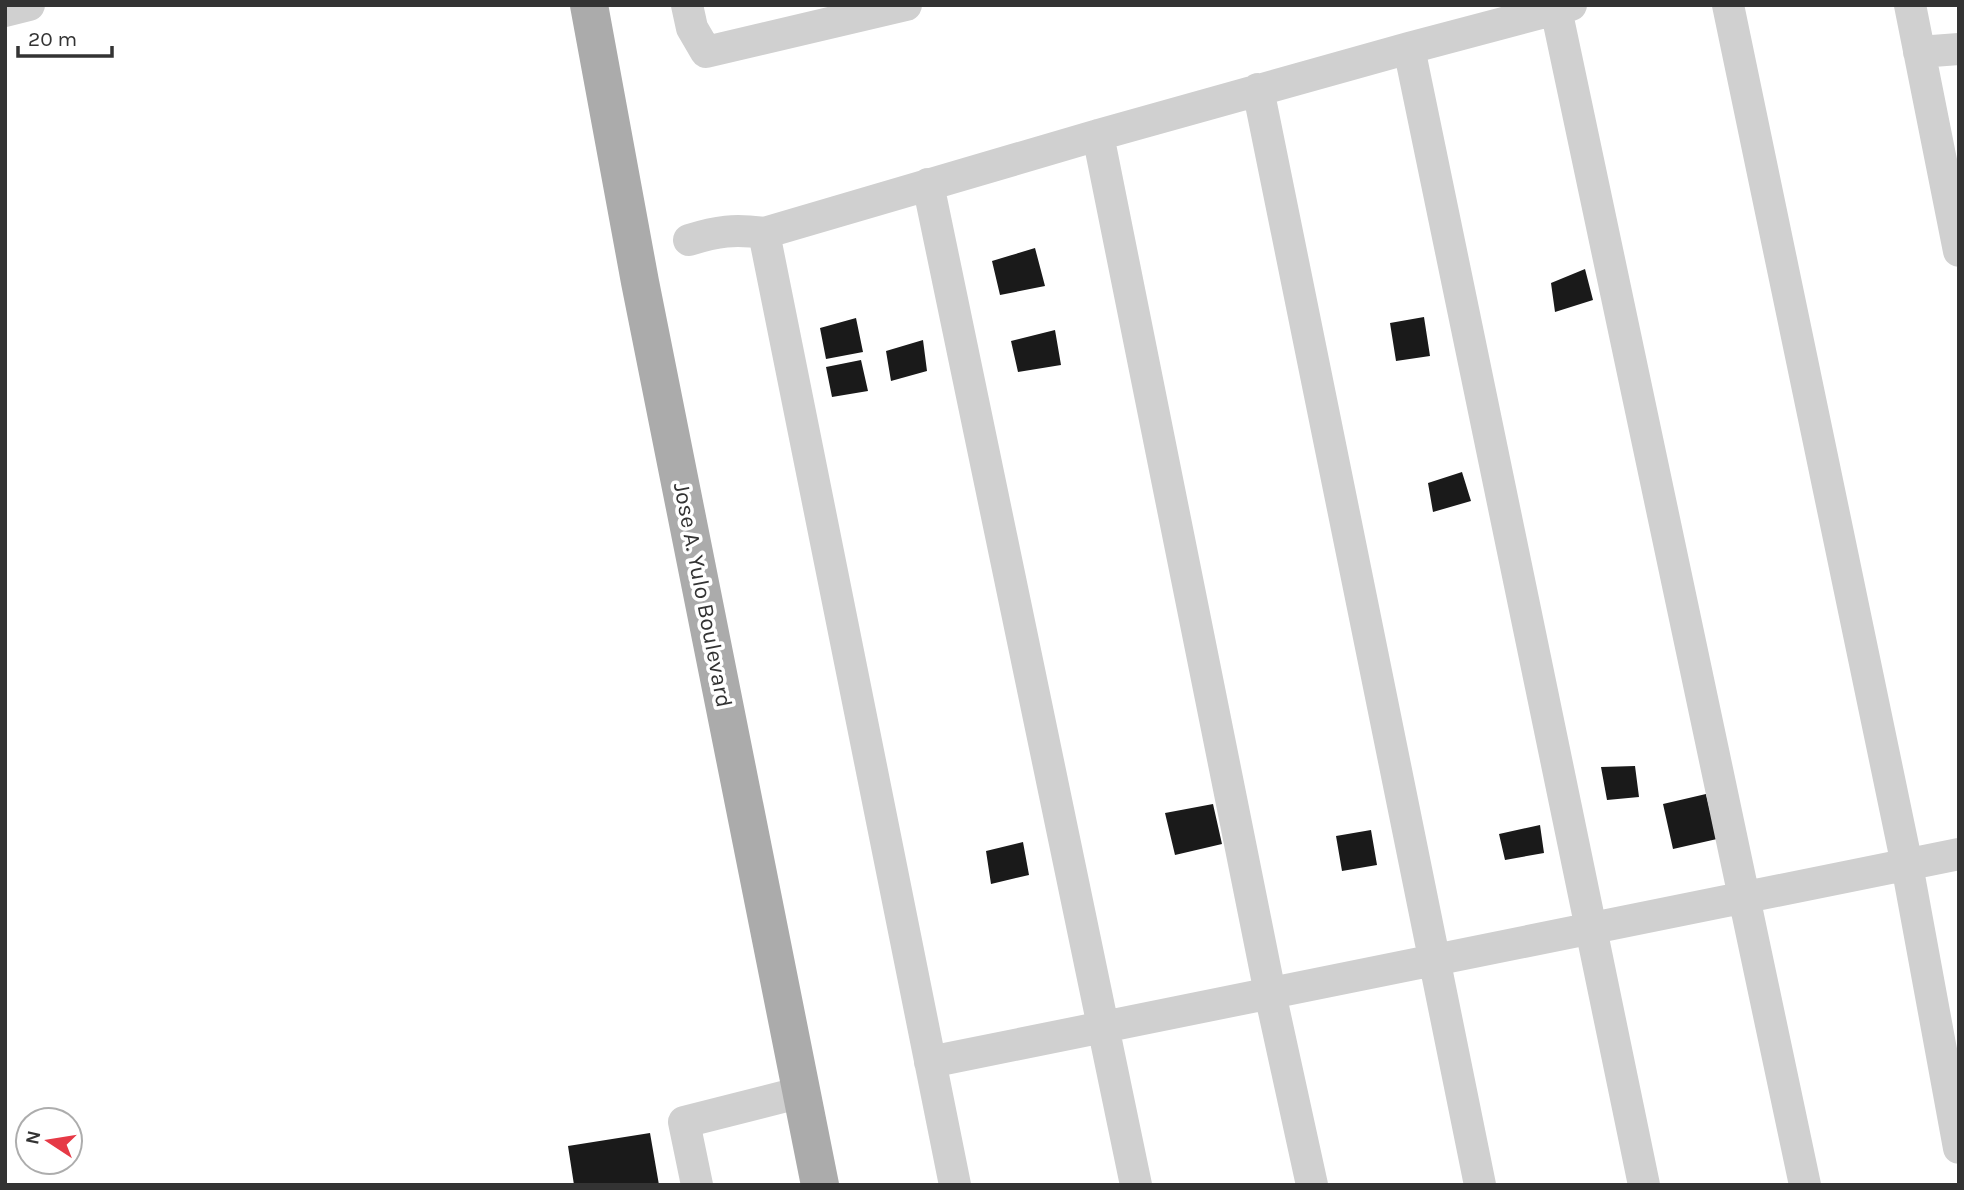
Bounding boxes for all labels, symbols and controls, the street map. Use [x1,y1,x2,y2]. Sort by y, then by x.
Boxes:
scale bar [18,14,112,58]
text: 20 m [28,27,77,51]
street label: Jose A. Yulo Boulevard [668,480,738,710]
north arrow [14,1106,84,1176]
text: N [21,1129,46,1147]

